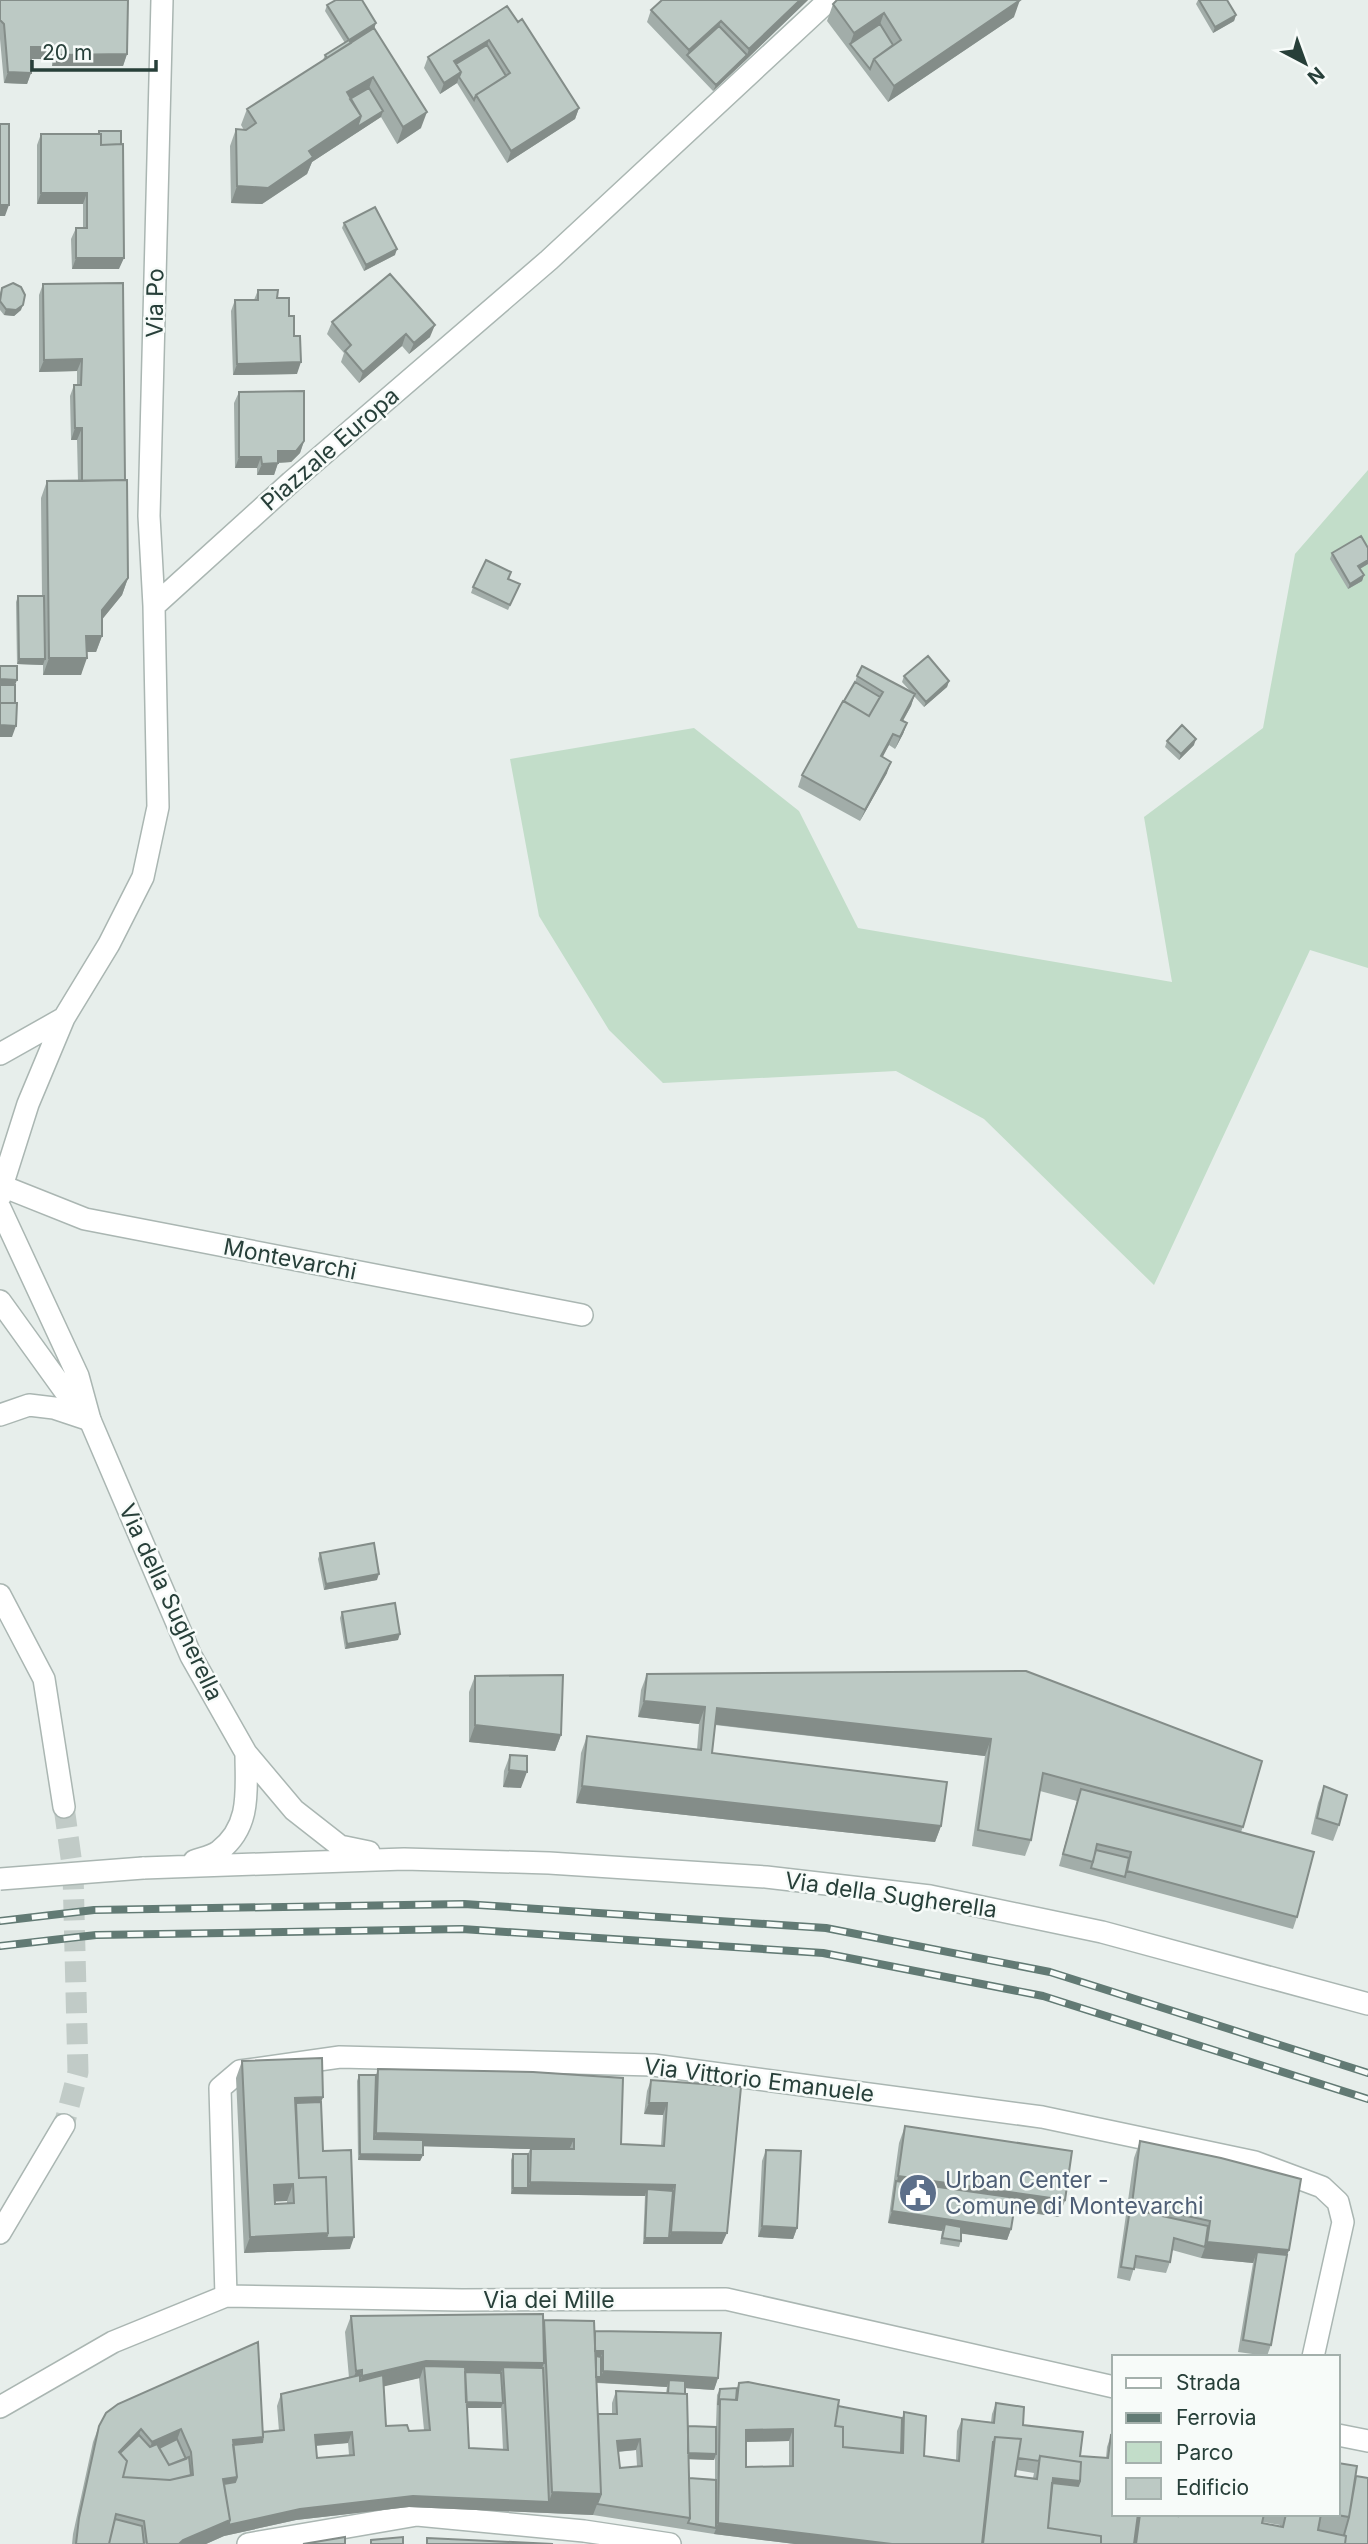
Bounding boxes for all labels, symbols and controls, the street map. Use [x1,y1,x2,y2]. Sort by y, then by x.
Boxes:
scale bar [32,28,156,72]
north arrow [1270,28,1340,98]
text: 20 m [42,40,92,65]
text: N [1303,62,1329,89]
street label: Via Po [140,268,170,338]
street label: Piazzale Europa [255,381,405,517]
street label: Montevarchi [221,1232,359,1286]
street label: Via della Sugherella [113,1499,229,1705]
street label: Via della Sugherella [783,1866,999,1924]
street label: Via Vittorio Emanuele [642,2052,876,2108]
place label: Urban Center - Comune di Montevarchi [945,2166,1204,2220]
public building icon: Urban Center - Comune di Montevarchi [897,2172,939,2214]
street label: Via dei Mille [483,2286,615,2314]
legend [1112,2355,1340,2516]
text: Strada [1176,2370,1241,2395]
text: Ferrovia [1176,2405,1256,2430]
text: Parco [1176,2440,1233,2465]
text: Edificio [1176,2475,1249,2500]

